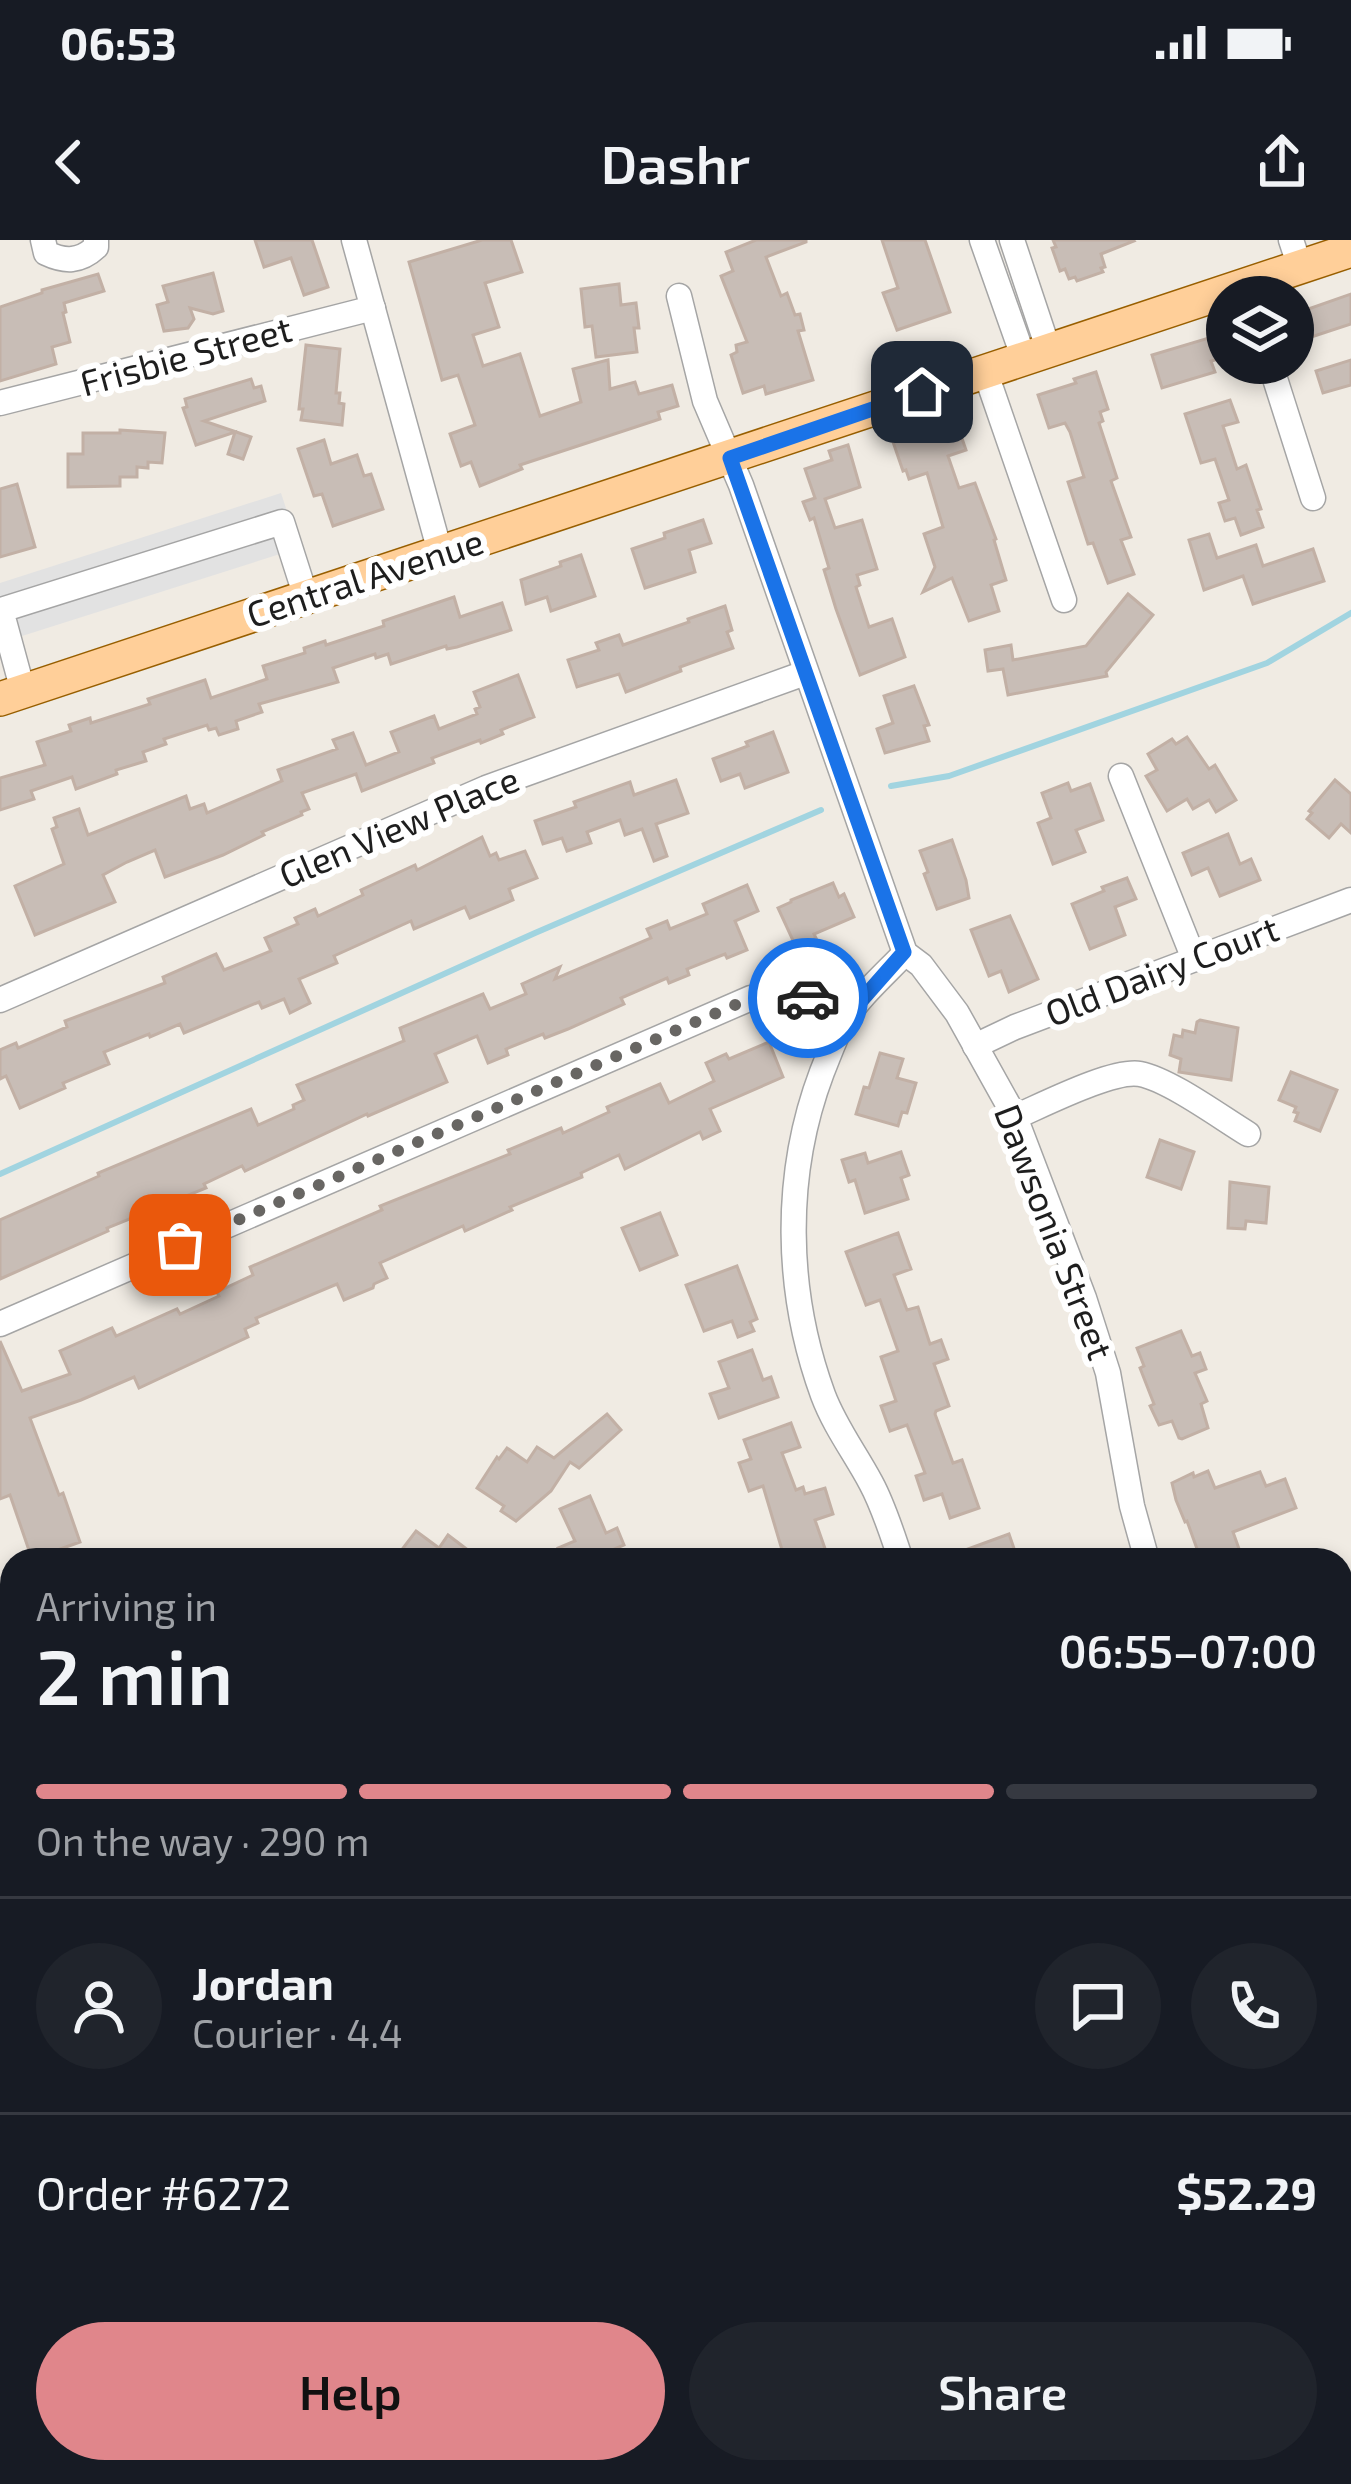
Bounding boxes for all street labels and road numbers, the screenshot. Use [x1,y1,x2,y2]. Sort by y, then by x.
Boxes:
street label: Frisbie Street [75,306,296,403]
street label: Central Avenue [241,518,488,635]
street label: Glen View Place [272,756,525,895]
street label: Old Dairy Court [1039,905,1284,1034]
street label: Dawsonia Street [987,1098,1124,1365]

